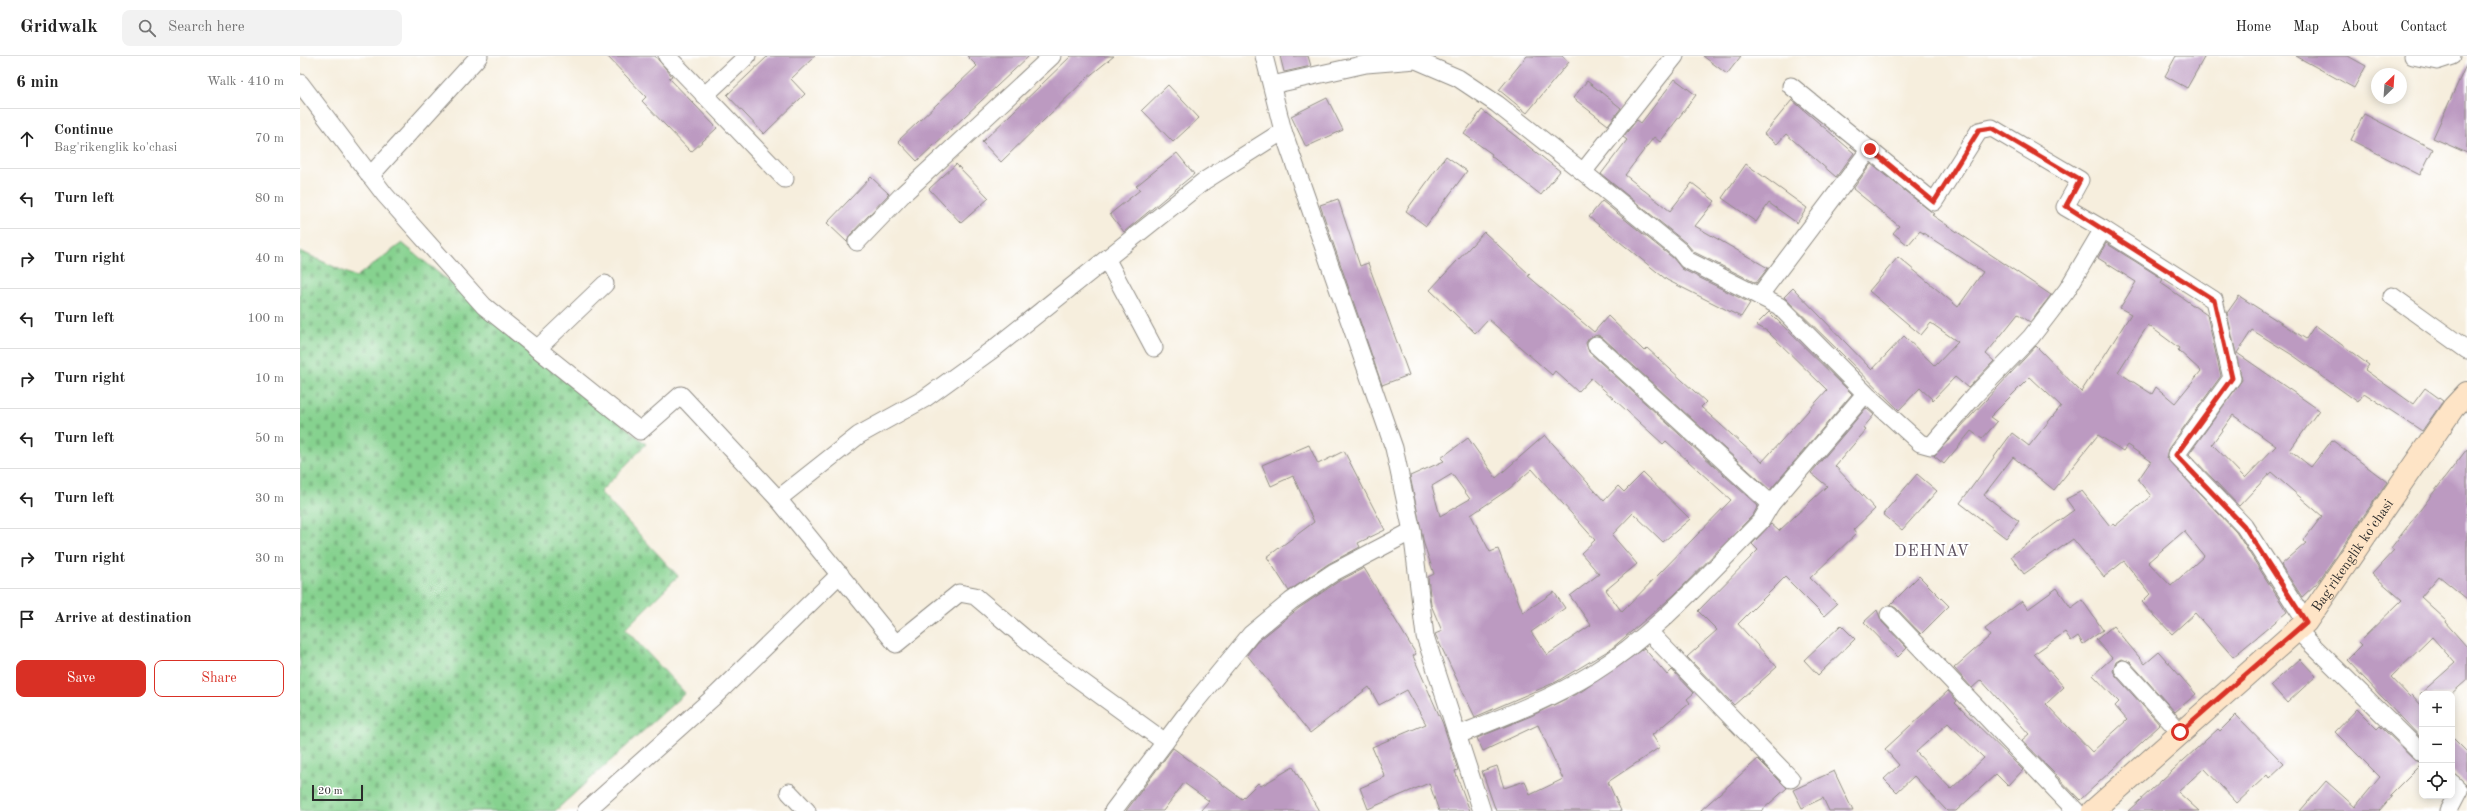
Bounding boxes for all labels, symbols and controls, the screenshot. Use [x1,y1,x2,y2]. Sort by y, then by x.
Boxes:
search box [122,10,402,46]
icon: search [136,17,158,39]
text: Gridwalk [20,18,98,37]
text: Search here [168,20,245,35]
text: Home [2236,20,2271,34]
text: Map [2293,20,2319,34]
text: About [2341,20,2378,34]
text: Contact [2400,20,2447,34]
north arrow [2371,68,2407,104]
text: 6 min [16,74,59,91]
text: Walk · 410 m [207,75,284,88]
text: Continue [54,123,113,138]
icon: ahead [16,128,38,150]
text: 70 m [255,132,284,145]
route end [1861,140,1879,158]
text: Bag'rikenglik ko'chasi [54,141,177,154]
icon: left [16,188,38,210]
text: Turn left [54,191,114,206]
text: 80 m [255,192,284,205]
icon: right [16,248,38,270]
text: Turn right [54,251,125,266]
text: 40 m [255,252,284,265]
icon: left [16,308,38,330]
text: Turn left [54,311,114,326]
text: 100 m [247,312,284,325]
icon: right [16,368,38,390]
text: Turn right [54,371,125,386]
text: 10 m [255,372,284,385]
icon: left [16,428,38,450]
text: Turn left [54,431,114,446]
text: 50 m [255,432,284,445]
icon: left [16,488,38,510]
text: Turn left [54,491,114,506]
text: 30 m [255,492,284,505]
street label: Bag'rikenglik ko'chasi [2309,497,2396,614]
district label: DEHNAV [1894,544,1970,560]
icon: right [16,548,38,570]
text: Turn right [54,551,125,566]
text: 30 m [255,552,284,565]
icon: arrive [16,608,38,630]
text: Arrive at destination [54,611,192,626]
button: Save [16,660,146,697]
button: Share [154,660,284,697]
map controls [2419,691,2455,799]
button: + [2419,691,2455,727]
route start [2171,723,2189,741]
button: − [2419,727,2455,763]
button: locate [2419,763,2455,799]
scale bar [312,783,363,802]
text: 20 m [318,786,343,797]

